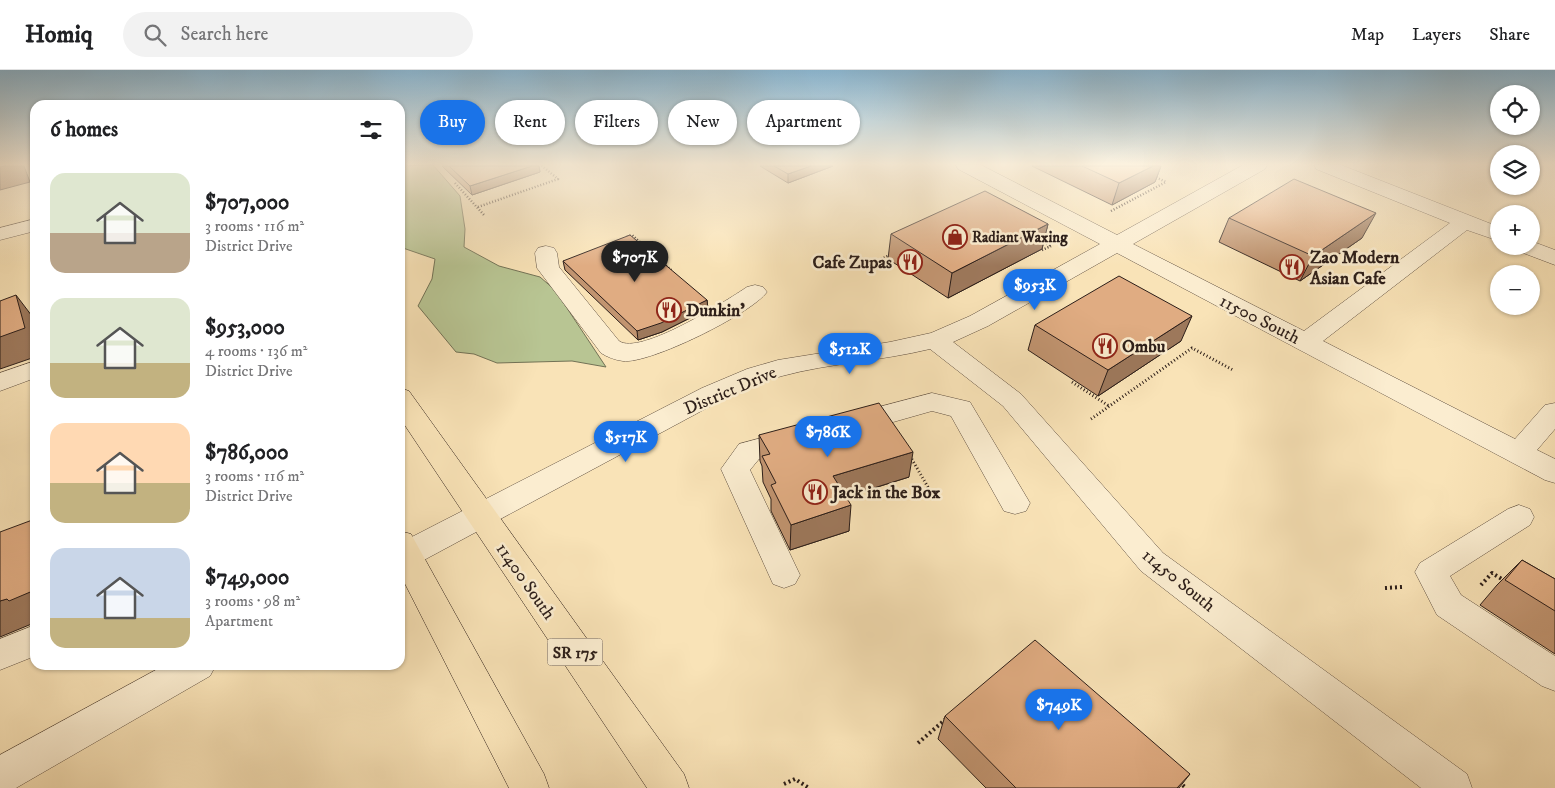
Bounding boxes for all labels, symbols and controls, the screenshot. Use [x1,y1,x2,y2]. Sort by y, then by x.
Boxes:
search box [123,12,473,57]
text: Homiq [25,20,93,50]
icon: search [141,21,169,49]
text: Search here [181,23,268,46]
text: Map [1351,24,1384,46]
text: Layers [1412,24,1461,46]
text: Share [1489,24,1530,46]
map controls [1490,85,1540,315]
button: locate [1490,85,1540,135]
chip: Buy [420,100,485,145]
chip: Rent [495,100,565,145]
chip: Filters [575,100,658,145]
chip: New [668,100,737,145]
chip: Apartment [747,100,860,145]
icon: filters [357,116,385,144]
text: 6 homes [50,117,118,143]
button: layers [1490,145,1540,195]
text: $707,000 [205,190,289,216]
icon: home [90,193,150,253]
button: + [1490,205,1540,255]
text: 3 rooms · 116 m² [205,216,304,236]
shop icon: Radiant Waxing [942,224,968,250]
place label: Radiant Waxing [972,228,1068,247]
text: District Drive [205,236,293,256]
pin: $707K [600,240,670,283]
text: $707K [612,247,658,267]
place label: Zao Modern Asian Cafe [1309,247,1400,290]
restaurant icon: Cafe Zupas [897,249,923,275]
place label: Cafe Zupas [812,252,892,274]
restaurant icon: Zao Modern Asian Cafe [1279,254,1305,280]
button: − [1490,265,1540,315]
pin: $953K [1000,268,1070,311]
text: $953K [1014,275,1056,295]
street label: 11500 South [1216,290,1304,350]
restaurant icon: Dunkin' [656,297,682,323]
place label: Dunkin' [686,300,745,322]
text: $953,000 [205,315,285,341]
icon: home [90,318,150,378]
pin: $512K [815,332,885,375]
restaurant icon: Ombu [1092,333,1118,359]
place label: Ombu [1122,336,1166,358]
text: $512K [829,339,871,359]
text: 4 rooms · 136 m² [205,341,308,361]
text: District Drive [205,361,293,381]
street label: District Drive [681,362,780,420]
pin: $786K [793,416,863,458]
pin: $517K [591,420,661,463]
text: $786K [806,422,850,442]
text: $517K [605,427,647,447]
text: $786,000 [205,440,289,466]
icon: home [90,443,150,503]
text: 3 rooms · 116 m² [205,466,304,486]
restaurant icon: Jack in the Box [802,479,828,505]
place label: Jack in the Box [830,482,940,504]
text: District Drive [205,486,293,506]
street label: 11400 South [491,539,560,625]
street label: 11450 South [1137,545,1220,617]
text: $749,000 [205,565,289,591]
icon: home [90,568,150,628]
text: 3 rooms · 98 m² [205,591,300,611]
text: Apartment [205,611,273,631]
road number: SR 175 [548,638,602,666]
pin: $749K [1024,688,1094,731]
text: $749K [1036,695,1082,715]

